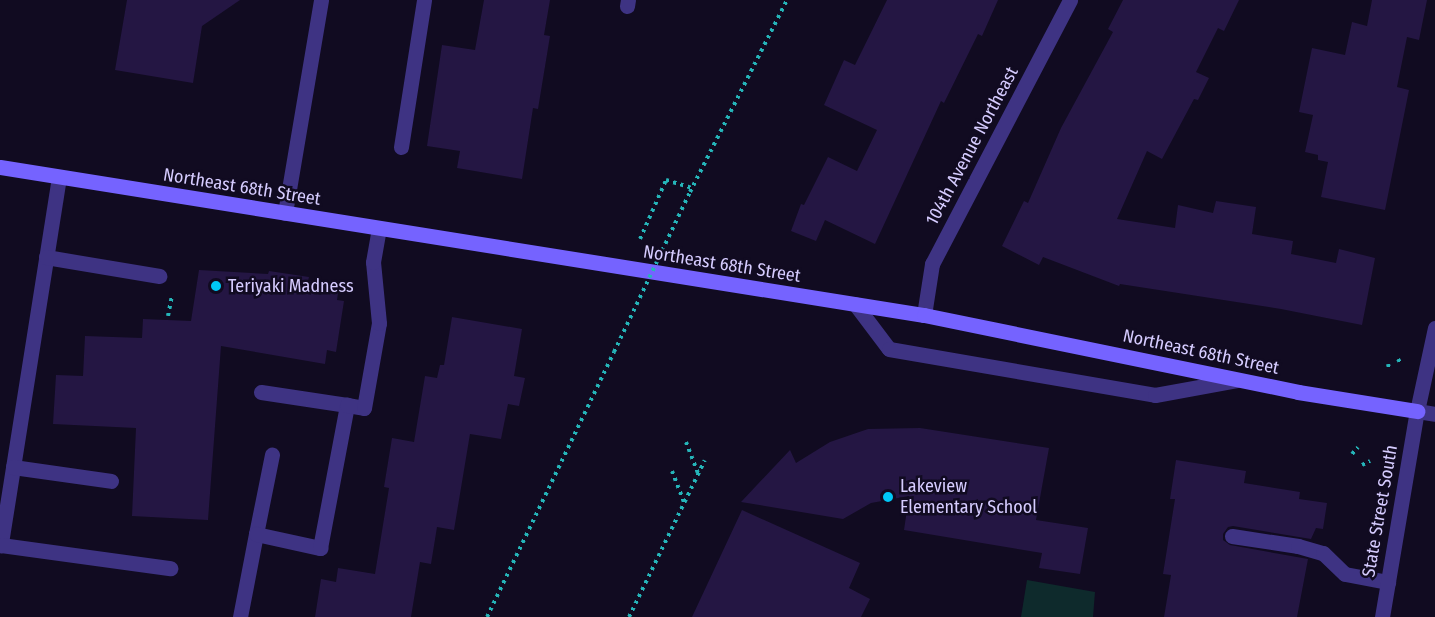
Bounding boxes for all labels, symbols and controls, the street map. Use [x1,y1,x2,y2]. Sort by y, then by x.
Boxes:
street label: 104th Avenue Northeast [921,63,1023,229]
street label: Northeast 68th Street [162,164,322,210]
street label: Northeast 68th Street [642,241,802,287]
place label: Teriyaki Madness [228,275,354,297]
marker: Teriyaki Madness [209,279,223,293]
street label: Northeast 68th Street [1121,325,1281,379]
street label: State Street South [1358,443,1402,579]
place label: Lakeview Elementary School [900,476,1037,518]
marker: Lakeview Elementary School [881,490,895,504]

